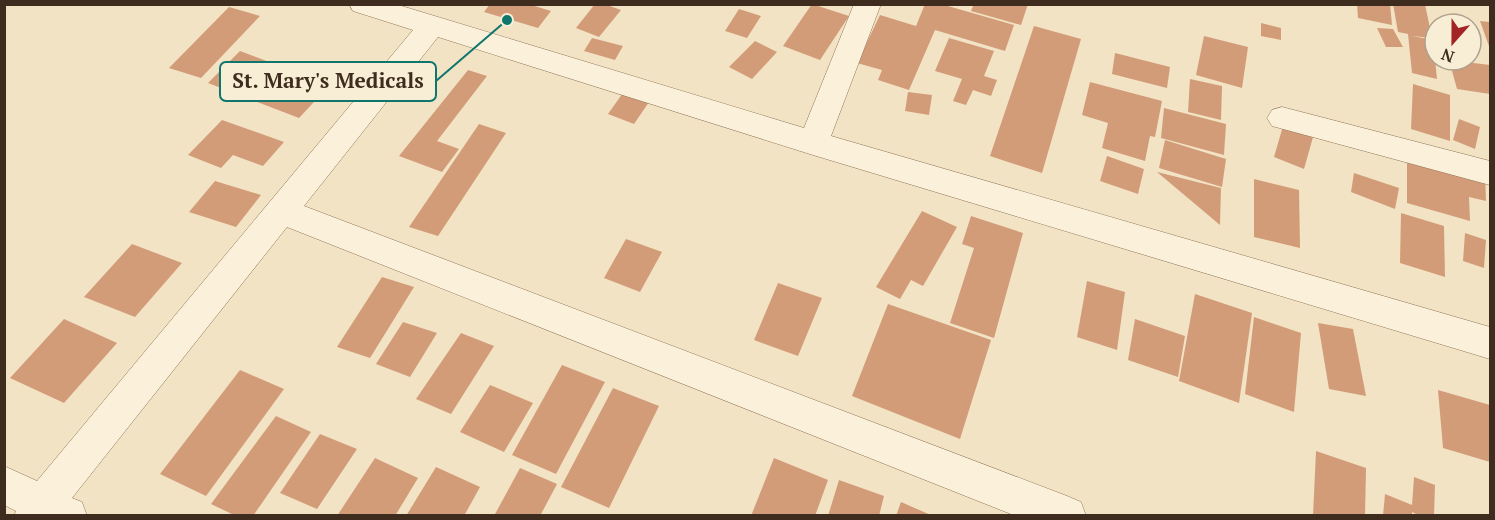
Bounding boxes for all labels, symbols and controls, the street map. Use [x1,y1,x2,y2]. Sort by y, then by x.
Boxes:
north arrow [1423,12,1483,72]
text: N [1438,44,1457,68]
callout: St. Mary's Medicals [220,62,436,101]
text: St. Mary's Medicals [232,66,424,94]

